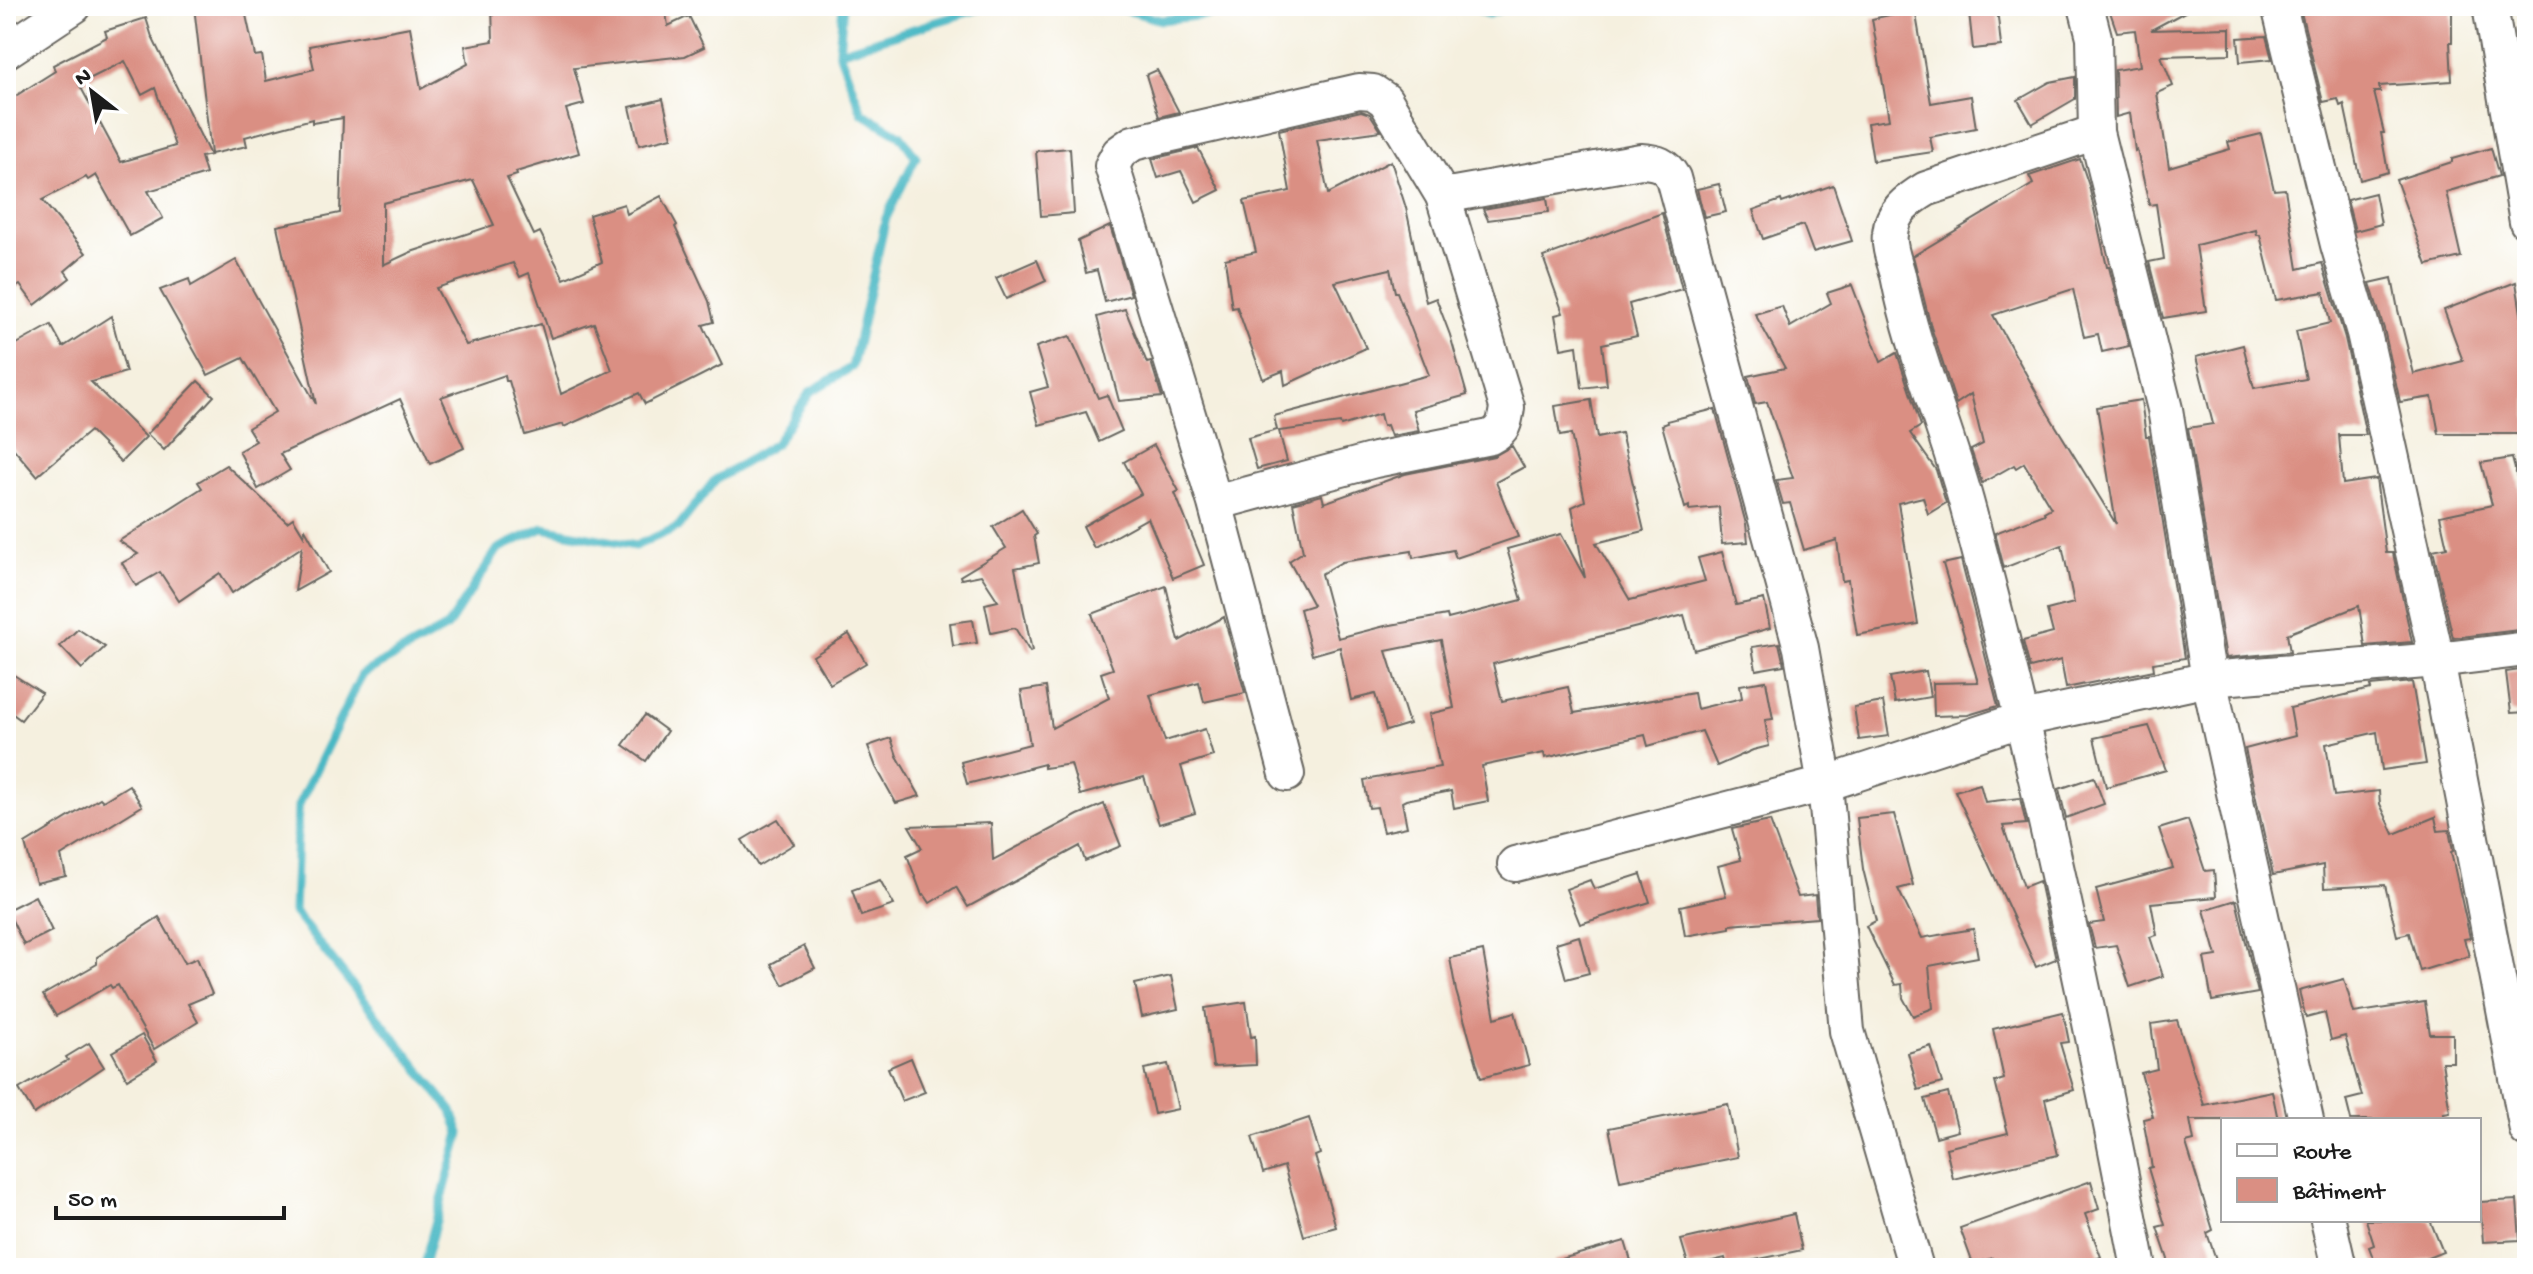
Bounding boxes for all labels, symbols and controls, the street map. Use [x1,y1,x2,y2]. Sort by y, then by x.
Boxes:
north arrow [52,52,132,132]
text: N [71,63,97,93]
legend [2221,1118,2481,1222]
text: Route [2293,1139,2352,1168]
scale bar [56,1170,284,1220]
text: Bâtiment [2292,1179,2386,1208]
text: 50 m [68,1187,117,1216]

